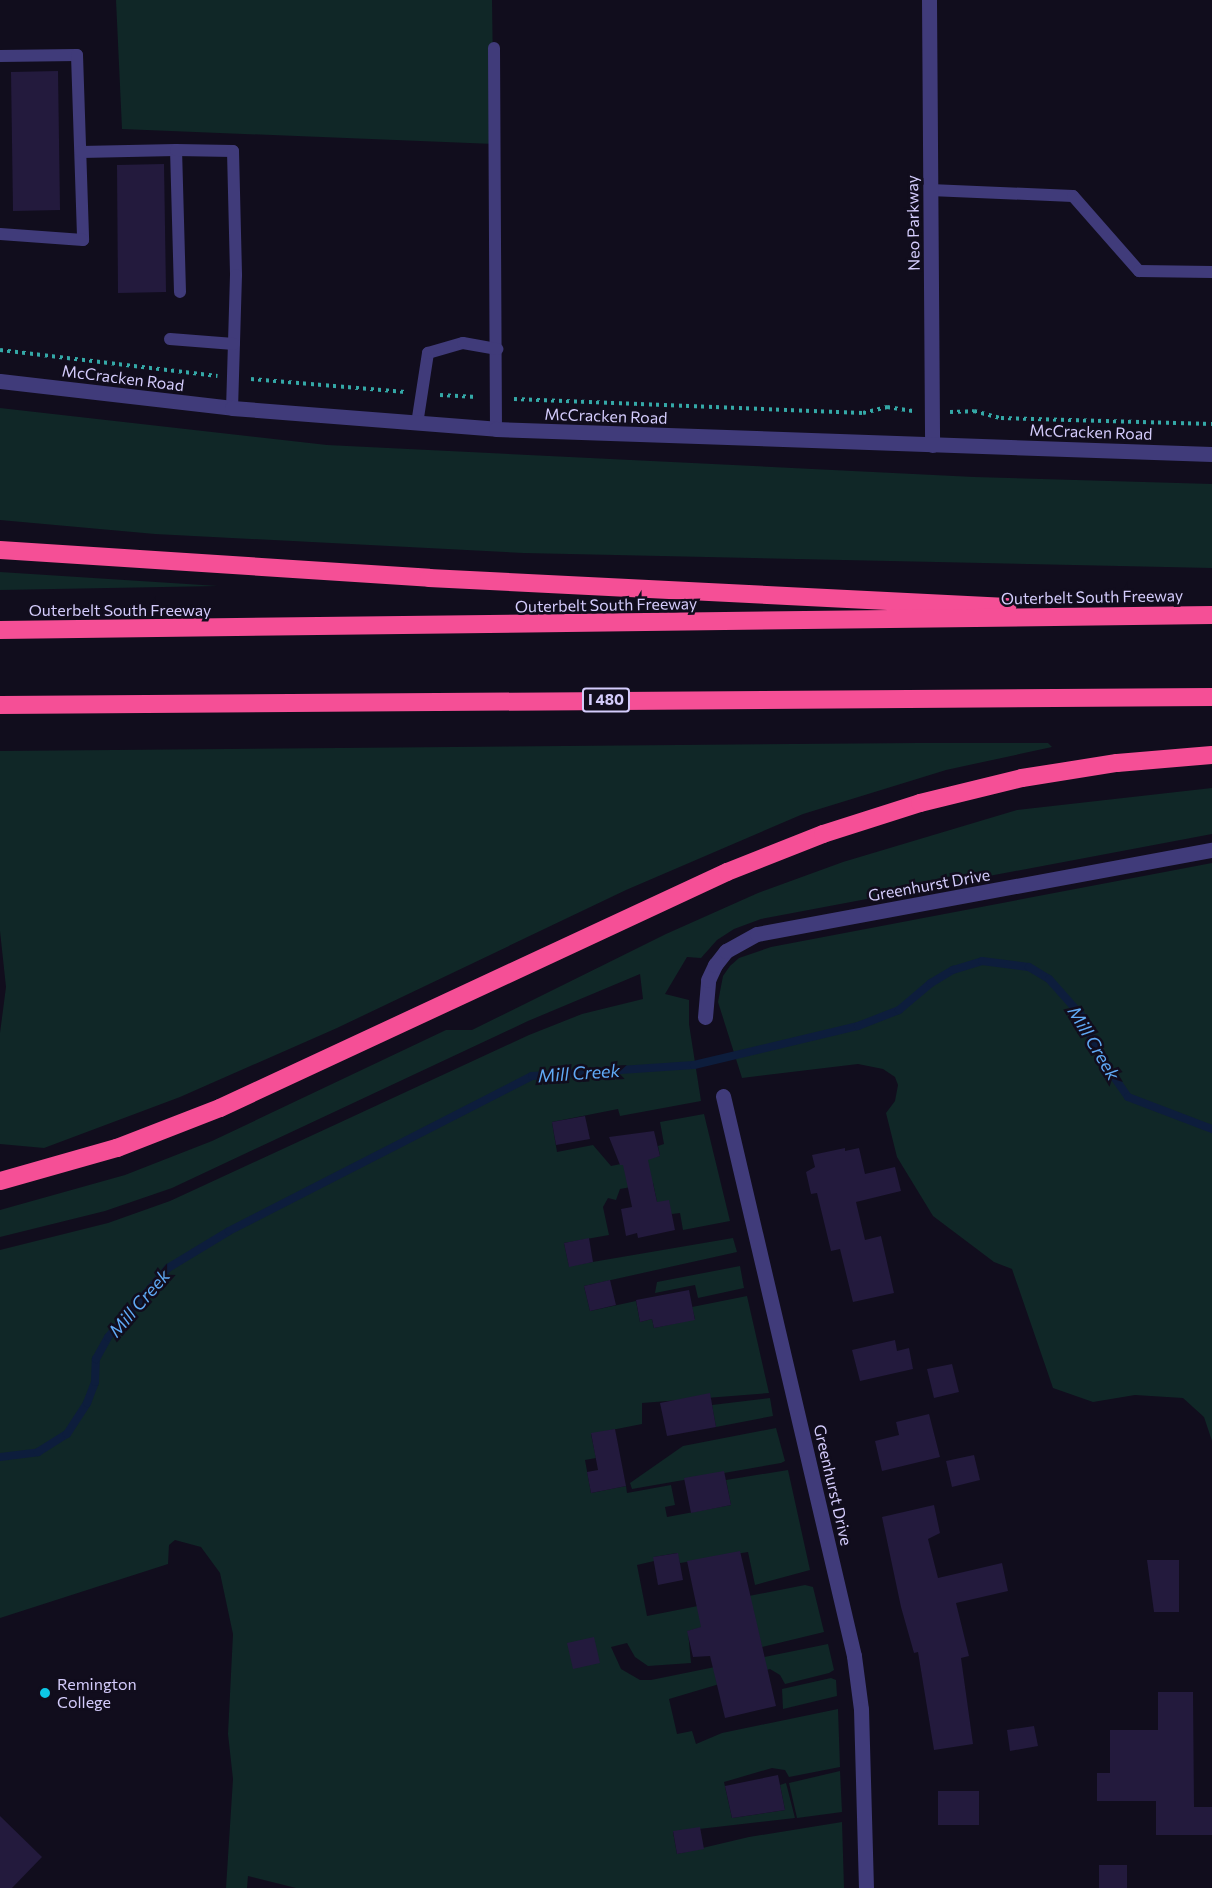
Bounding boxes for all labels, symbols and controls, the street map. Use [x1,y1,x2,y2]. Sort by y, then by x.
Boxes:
street label: Neo Parkway [903,175,923,271]
street label: McCracken Road [61,361,185,395]
street label: McCracken Road [544,404,668,428]
street label: McCracken Road [1029,420,1153,444]
street label: Outerbelt South Freeway [1001,586,1183,608]
street label: Outerbelt South Freeway [515,594,697,616]
street label: Outerbelt South Freeway [29,600,211,620]
road number: I 480 [580,688,632,712]
street label: Greenhurst Drive [866,865,992,905]
water label: Mill Creek [1064,1002,1124,1084]
water label: Mill Creek [537,1059,621,1087]
water label: Mill Creek [104,1265,174,1341]
street label: Greenhurst Drive [810,1423,856,1547]
place label: Remington College [57,1674,137,1712]
marker: Remington College [38,1686,52,1700]

